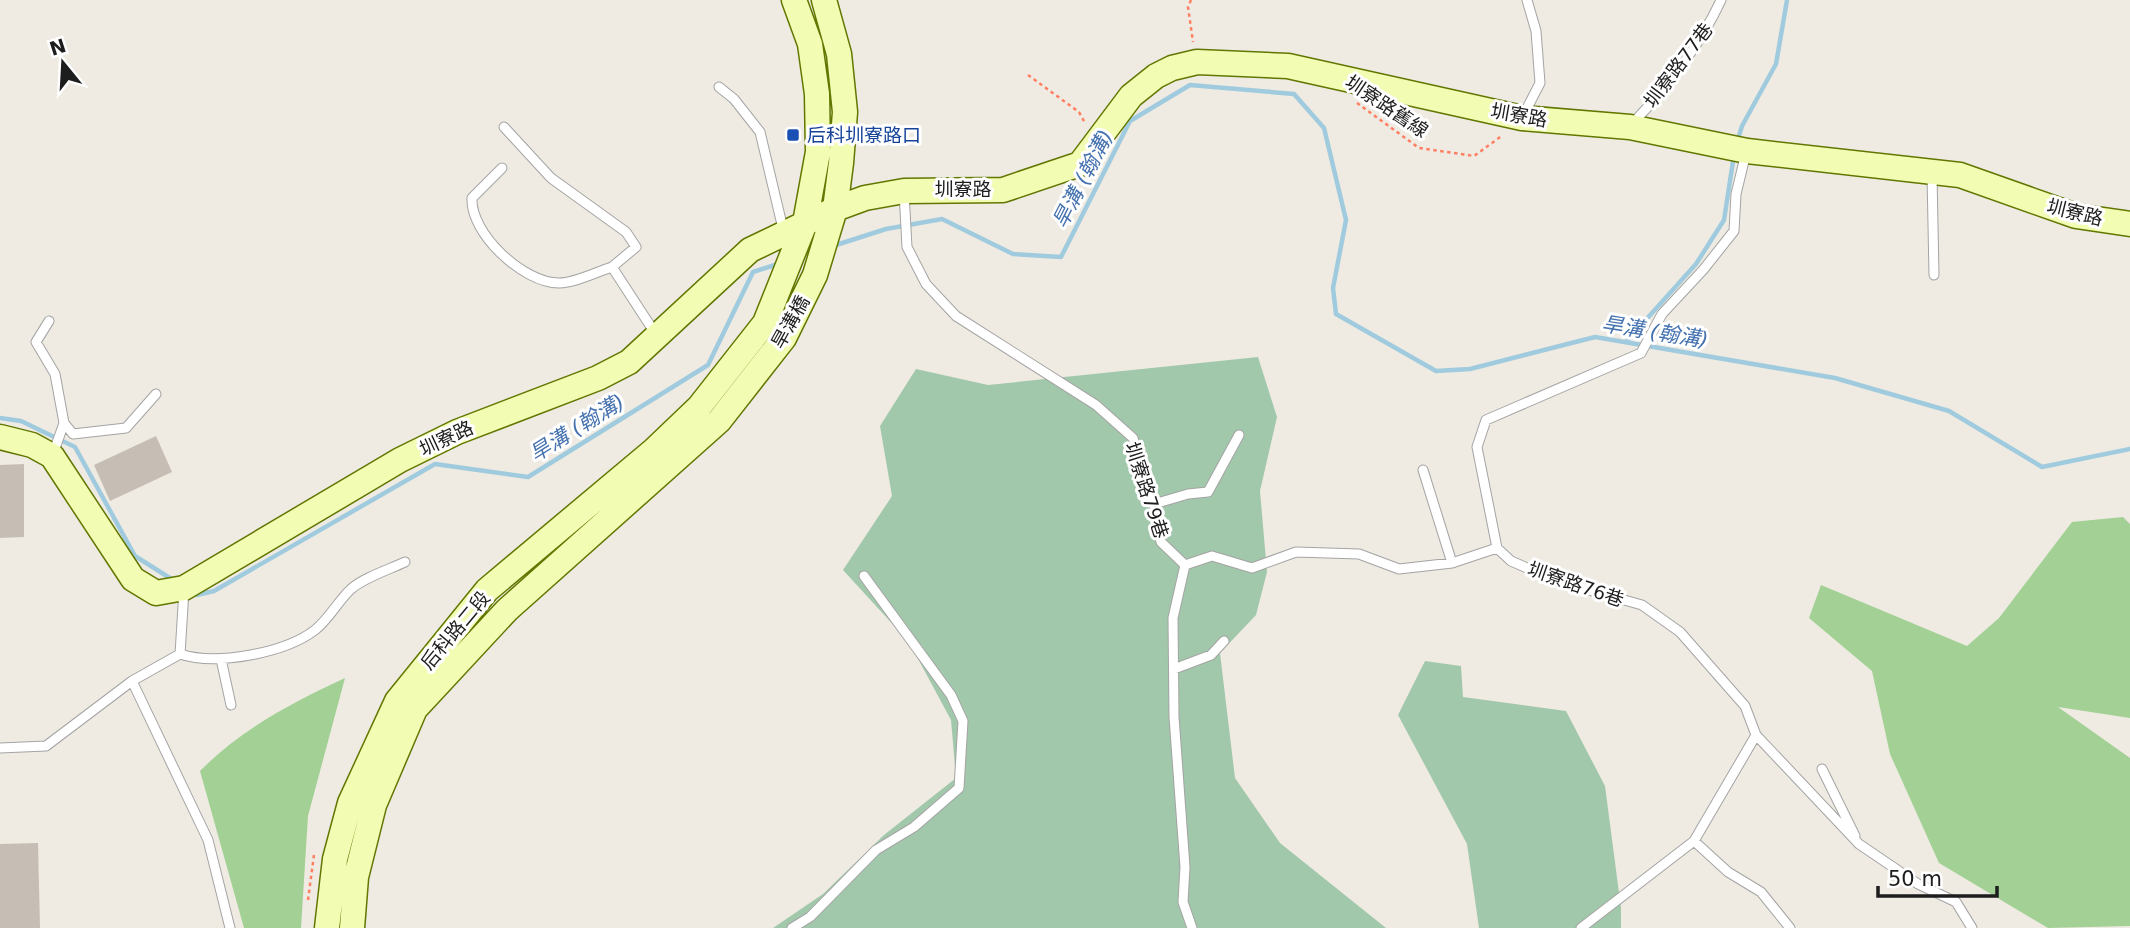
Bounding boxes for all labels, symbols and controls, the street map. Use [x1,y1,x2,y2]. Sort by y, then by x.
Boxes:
street label: 圳寮路77巷 [1639,18,1717,112]
north arrow [28,28,98,98]
text: N [47,34,69,60]
street label: 圳寮路舊線 [1341,70,1433,142]
street label: 圳寮路 [1489,99,1549,131]
place label: 后科圳寮路口 [807,124,921,146]
water label: 旱溝 (翰溝) [1048,126,1118,232]
marker: 后科圳寮路口 [785,127,801,143]
street label: 圳寮路 [934,178,992,200]
street label: 圳寮路 [2045,194,2105,230]
street label: 旱溝橋 [767,292,813,352]
water label: 旱溝 (翰溝) [1600,312,1710,352]
water label: 旱溝 (翰溝) [525,389,629,467]
street label: 圳寮路 [416,416,476,460]
street label: 圳寮路79巷 [1121,439,1173,541]
street label: 圳寮路76巷 [1525,557,1627,611]
street label: 后科路二段 [416,587,494,673]
scale bar [1878,855,1997,899]
text: 50 m [1888,867,1942,891]

